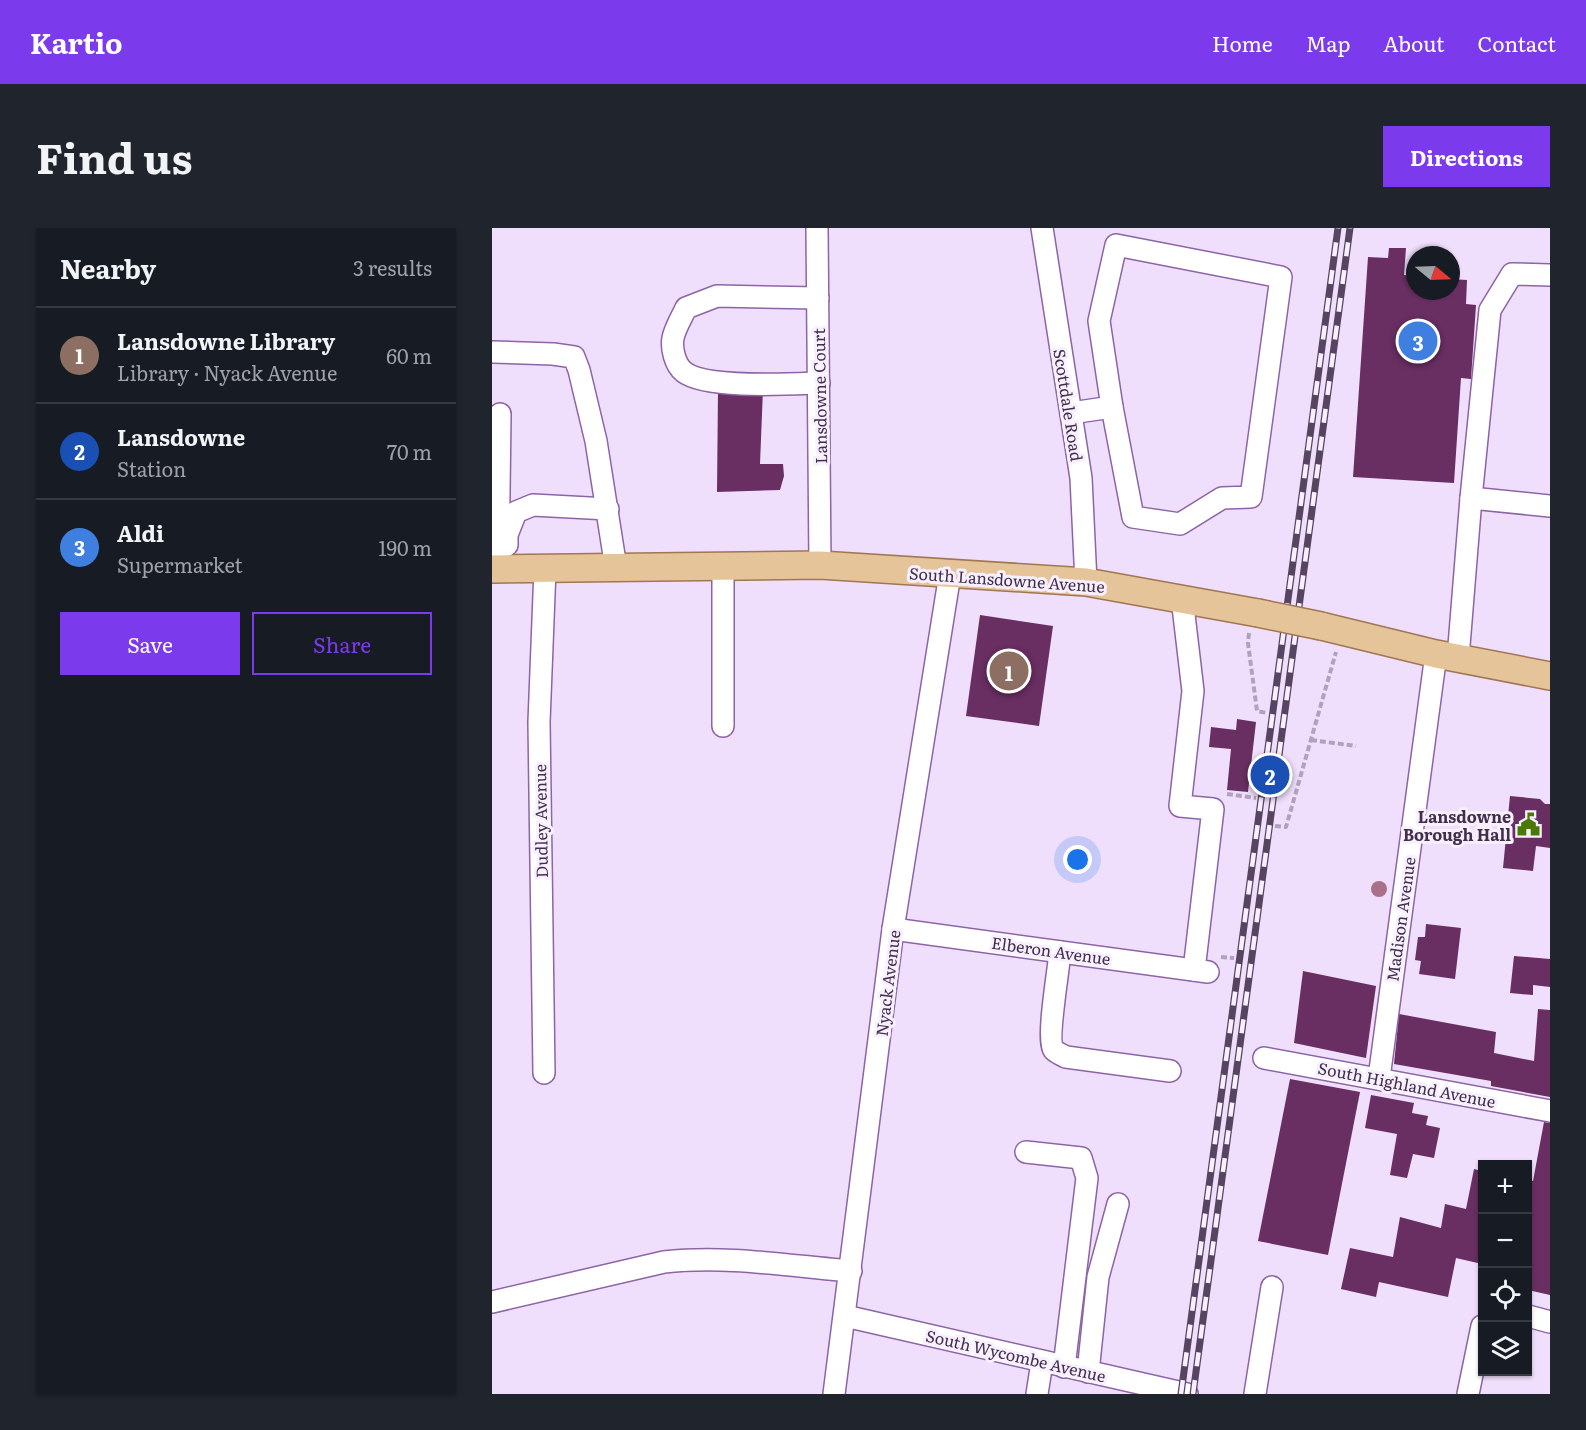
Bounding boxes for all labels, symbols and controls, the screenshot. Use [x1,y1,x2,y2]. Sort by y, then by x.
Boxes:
text: Kartio [30,21,123,63]
text: Home [1212,27,1273,58]
text: Map [1306,27,1350,58]
text: About [1383,27,1445,58]
text: Contact [1478,27,1556,58]
text: Find us [36,125,193,187]
button: Directions [1383,126,1550,187]
north arrow [1406,246,1460,300]
text: Nearby [60,248,156,287]
text: 3 results [353,252,432,282]
pin: 3 [1398,318,1438,364]
text: Lansdowne Library [117,324,335,357]
street label: Lansdowne Court [806,327,832,464]
text: 1 [75,340,84,370]
text: 60 m [386,340,432,370]
street label: Scottdale Road [1048,347,1090,463]
text: Library · Nyack Avenue [117,357,337,387]
text: Lansdowne [117,420,245,453]
text: 2 [74,436,85,466]
text: 70 m [387,436,432,466]
text: Station [117,453,186,483]
text: Aldi [117,516,164,549]
text: 3 [74,532,85,562]
text: 190 m [378,532,432,562]
text: Supermarket [117,549,243,579]
street label: South Lansdowne Avenue [908,560,1106,598]
button: Save [60,612,240,675]
button: Share [252,612,432,675]
pin: 1 [990,648,1028,694]
pin: 2 [1250,752,1290,798]
street label: Dudley Avenue [527,764,553,878]
place label: Lansdowne Borough Hall [1403,804,1511,846]
public building icon: Lansdowne Borough Hall [1516,812,1542,838]
your location [1063,845,1092,874]
street label: Madison Avenue [1379,855,1421,983]
street label: Nyack Avenue [869,928,905,1038]
street label: Elberon Avenue [990,930,1112,970]
street label: South Highland Avenue [1316,1055,1498,1113]
map controls [1478,1160,1532,1376]
button: + [1478,1160,1532,1214]
button: − [1478,1214,1532,1268]
button: locate [1478,1268,1532,1322]
button: layers [1478,1322,1532,1376]
street label: South Wycombe Avenue [924,1323,1108,1387]

